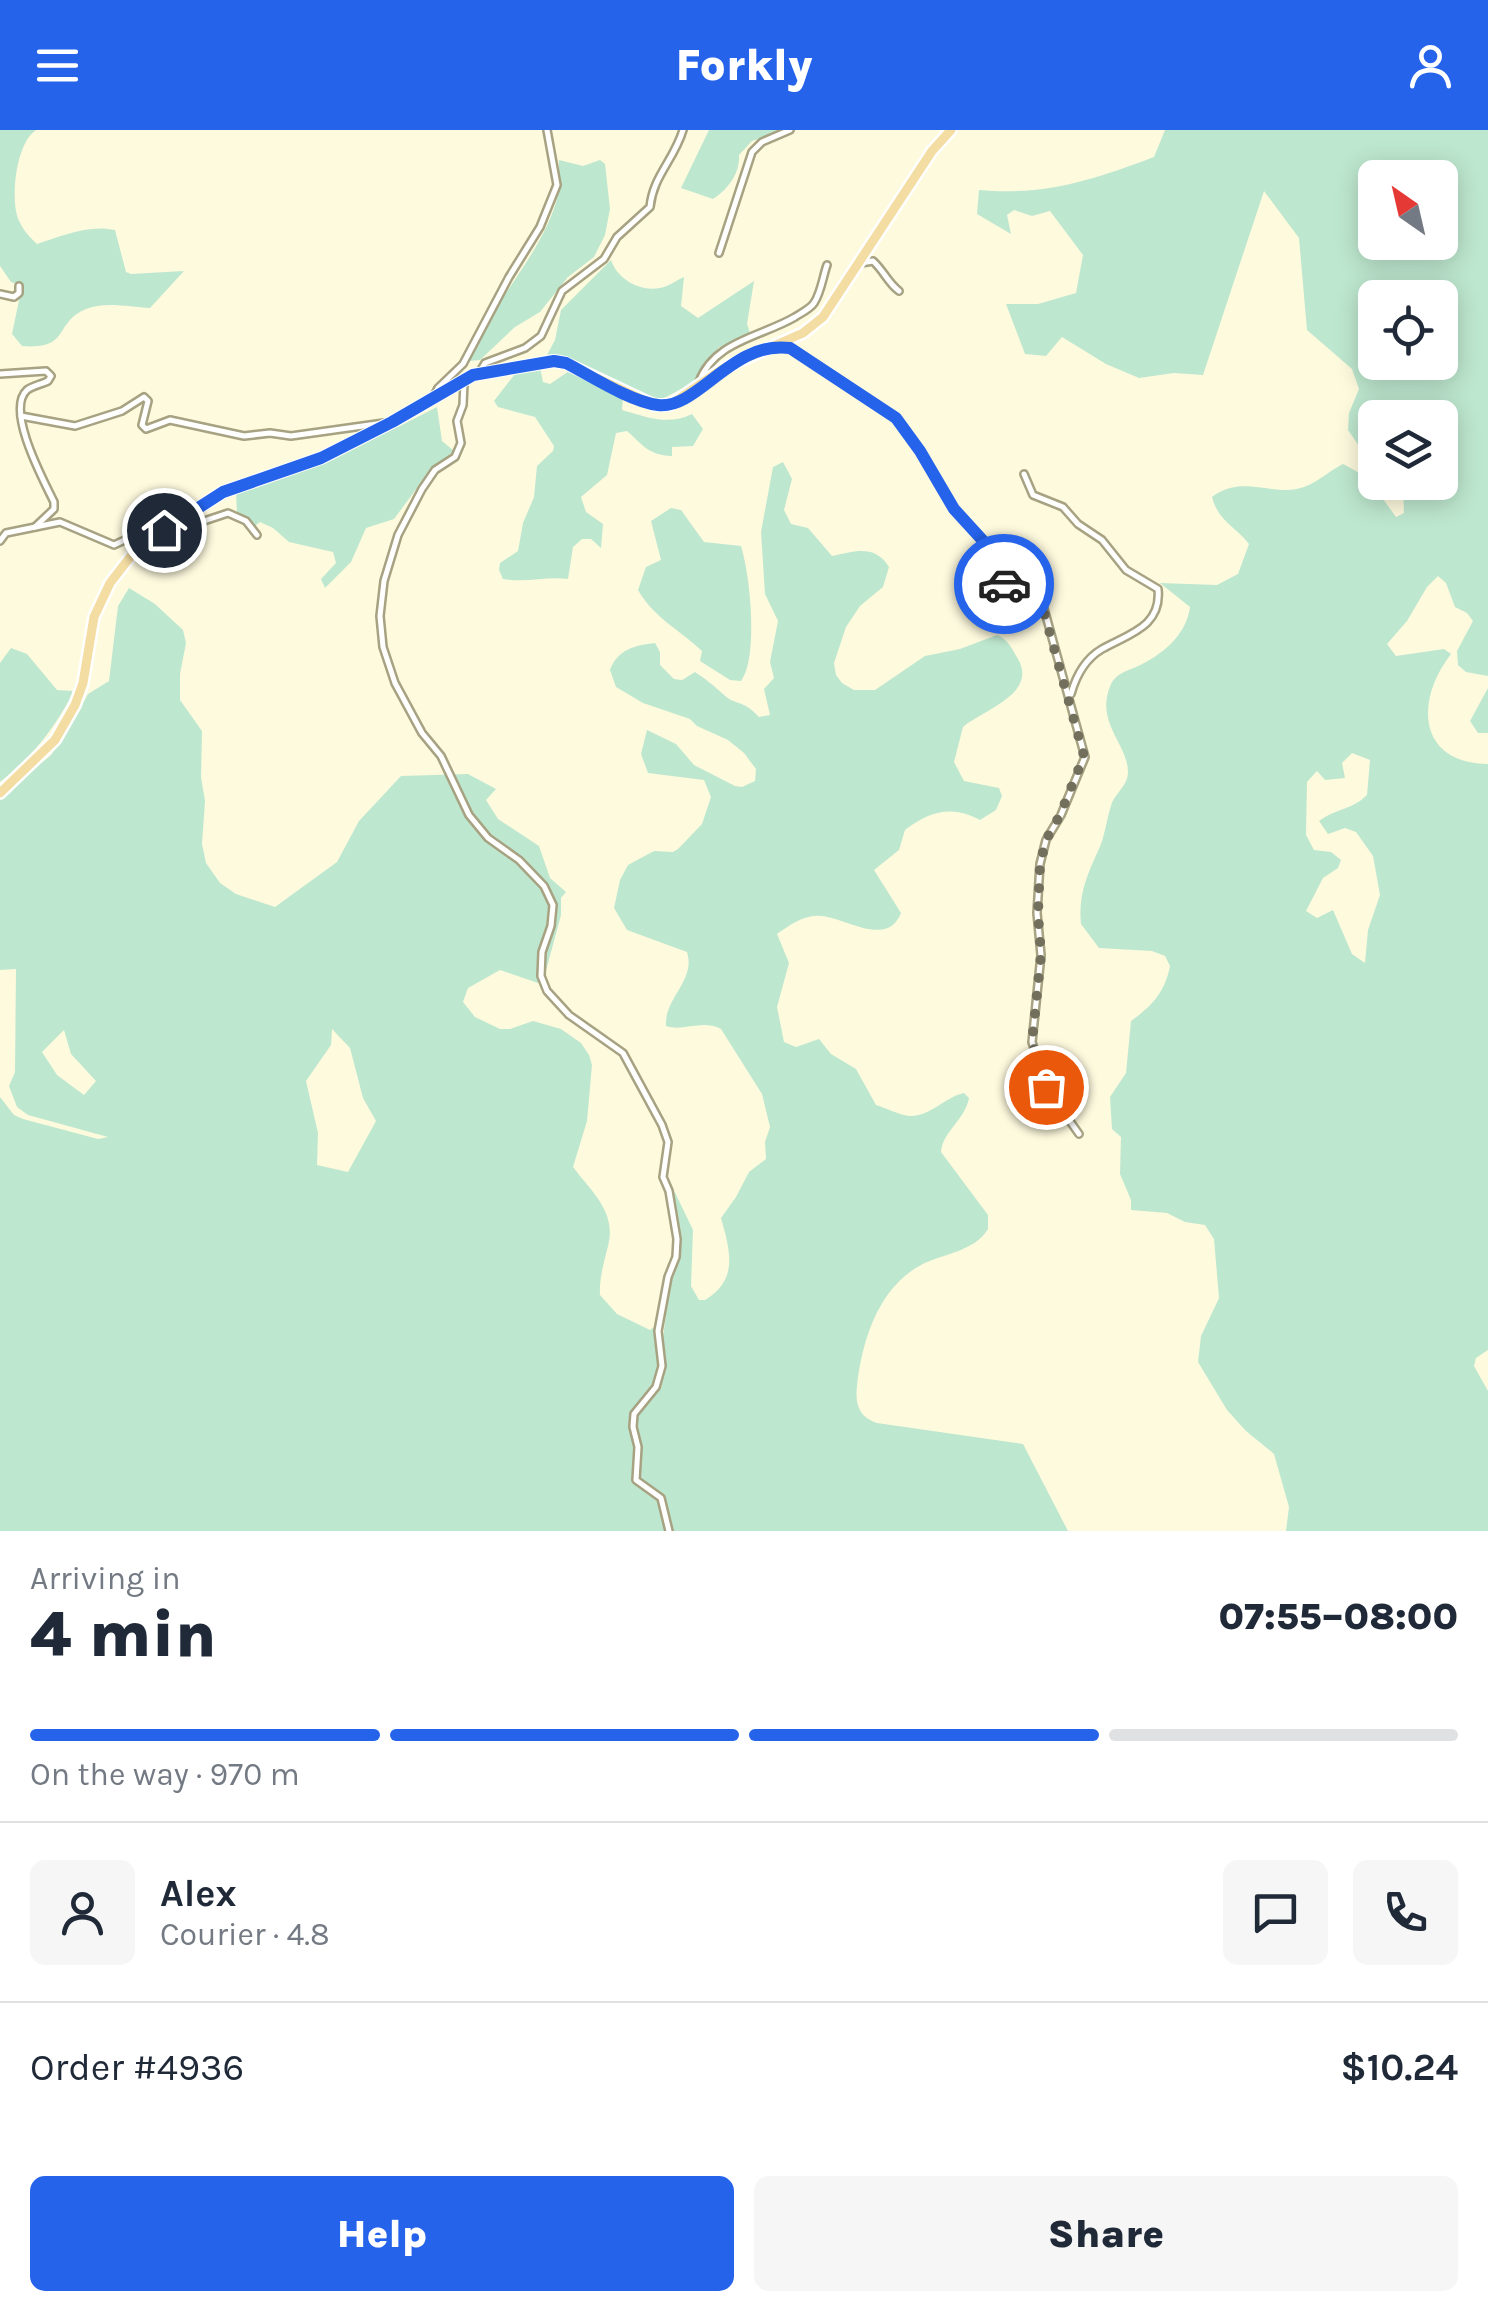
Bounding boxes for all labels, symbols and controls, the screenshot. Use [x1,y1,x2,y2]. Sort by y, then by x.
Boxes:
icon: menu [30,38,85,93]
icon: person [1403,38,1458,93]
text: Forkly [676,39,812,91]
north arrow [1358,160,1458,260]
map controls [1358,160,1458,500]
button: locate [1358,280,1458,380]
button: layers [1358,400,1458,500]
pin [122,488,207,573]
icon: home [137,503,192,558]
courier [954,534,1054,634]
icon: car [977,557,1032,612]
pin [1004,1045,1089,1130]
icon: bag [1019,1060,1074,1115]
text: Arriving in [30,1560,181,1597]
text: 07:55–08:00 [1218,1594,1458,1639]
text: 4 min [30,1596,217,1672]
text: On the way · 970 m [30,1756,300,1793]
button: person [30,1860,135,1965]
button: chat [1223,1860,1328,1965]
button: phone [1353,1860,1458,1965]
text: Alex [160,1871,237,1916]
text: Courier · 4.8 [160,1916,330,1953]
text: Order #4936 [30,2045,244,2090]
text: $10.24 [1340,2045,1458,2090]
button: Help [30,2176,734,2291]
button: Share [754,2176,1458,2291]

